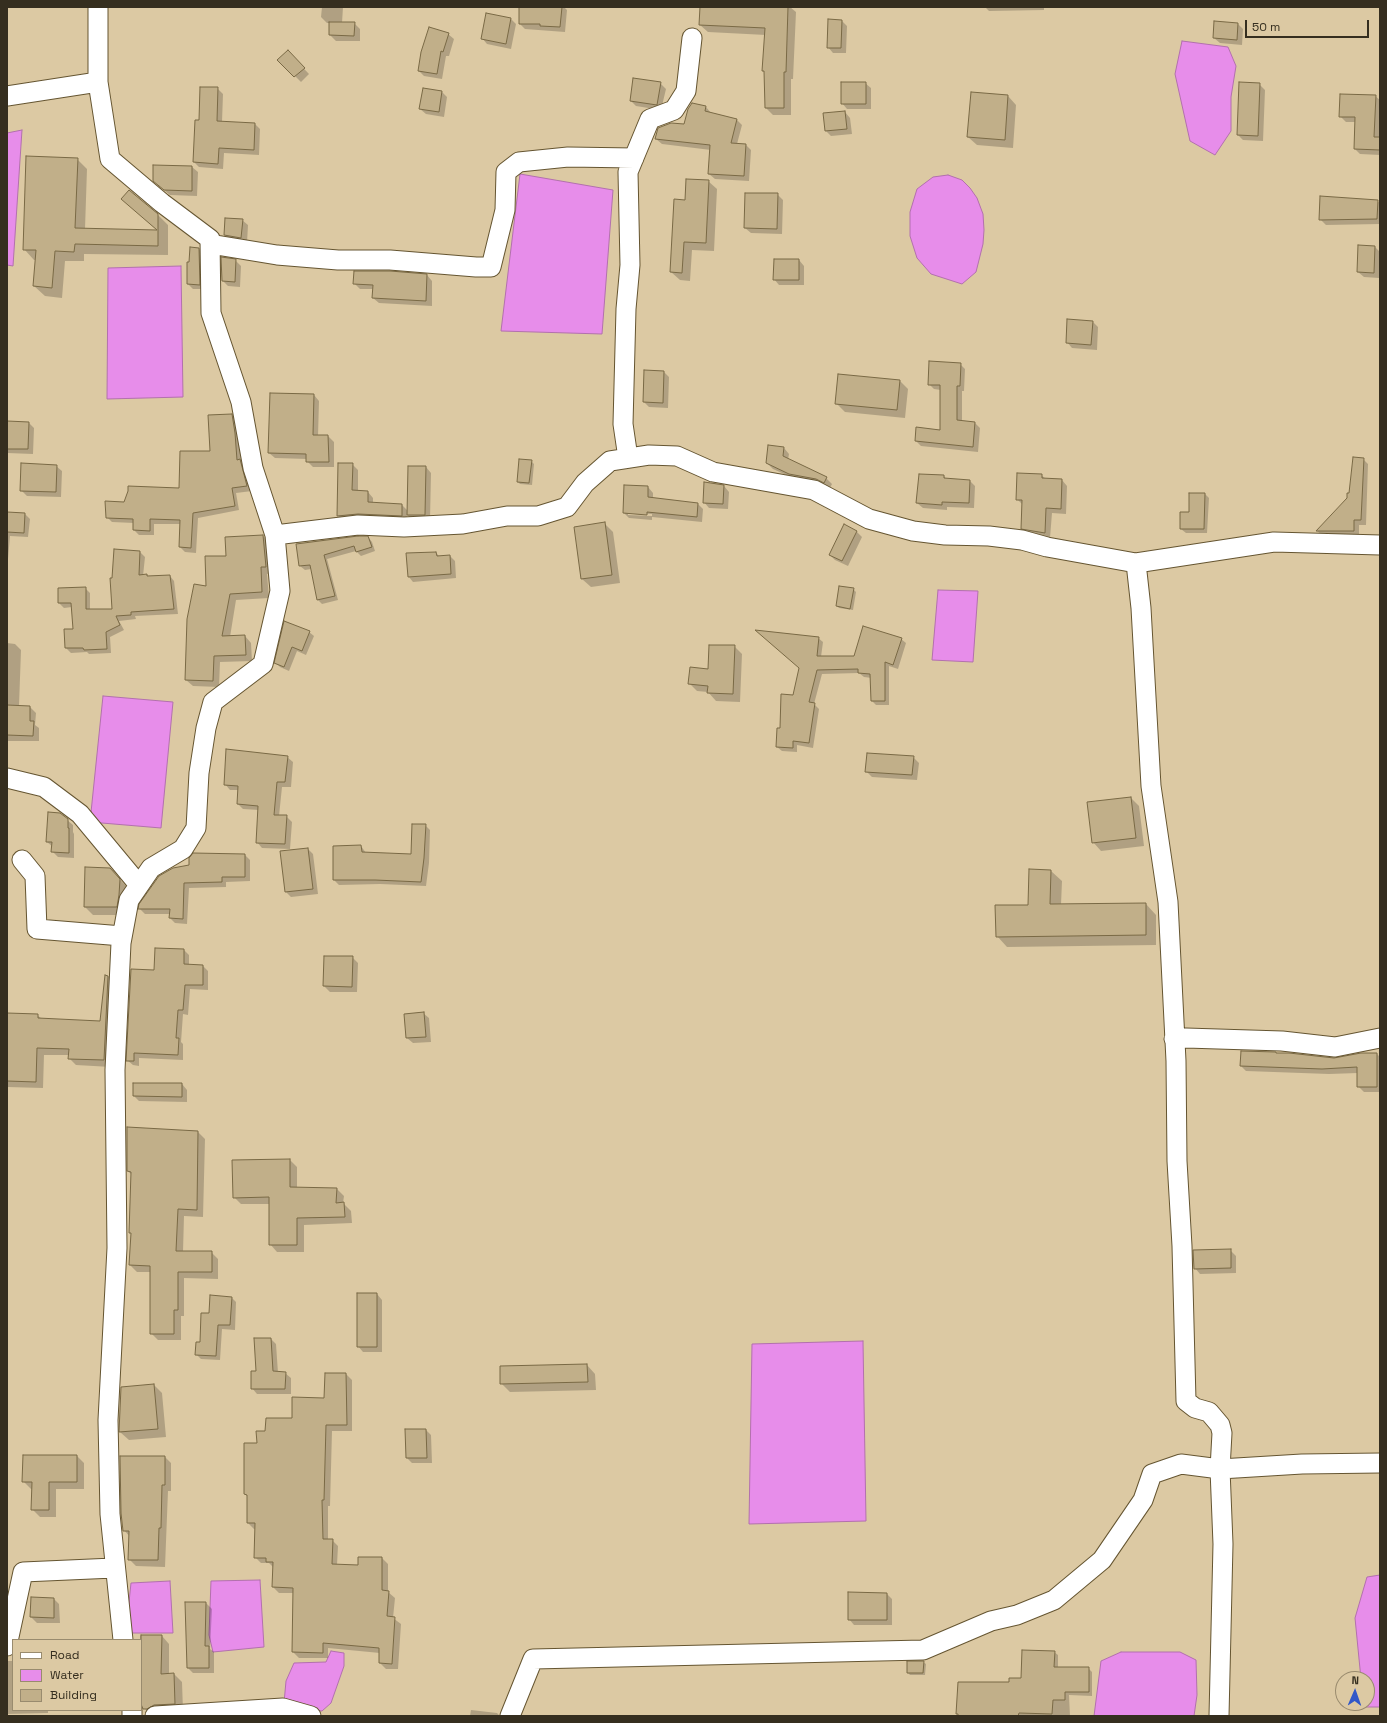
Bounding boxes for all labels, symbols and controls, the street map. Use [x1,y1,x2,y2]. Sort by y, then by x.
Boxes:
scale bar [1247,12,1371,38]
text: 50 m [1252,19,1280,35]
legend [12,1639,142,1711]
text: Road [50,1647,79,1663]
text: Water [50,1667,84,1683]
north arrow [1335,1671,1375,1711]
text: N [1351,1673,1359,1687]
text: Building [50,1687,97,1703]

